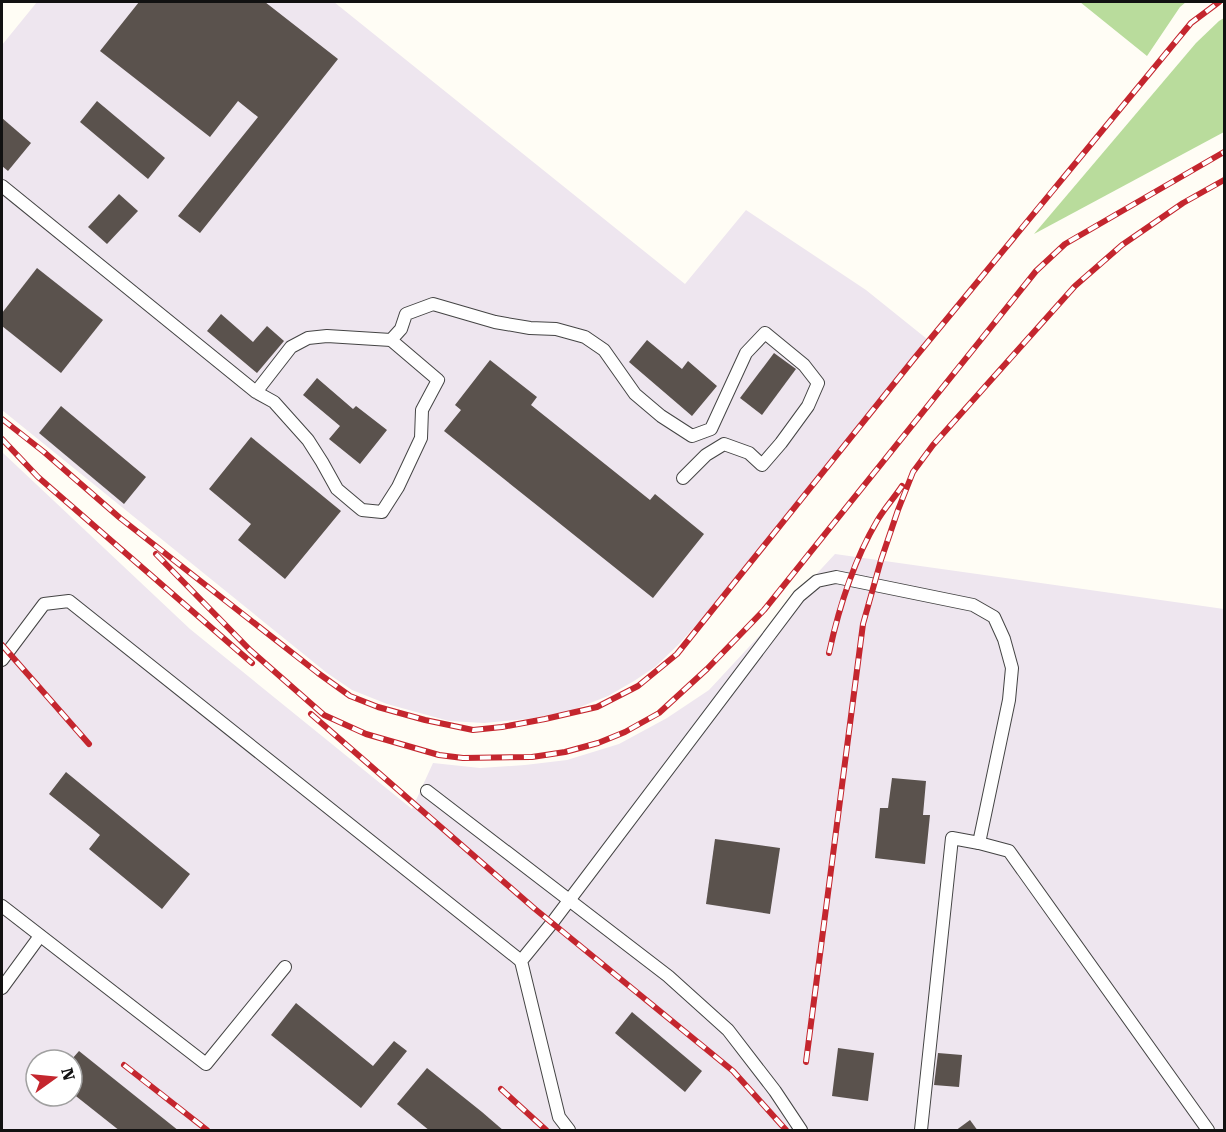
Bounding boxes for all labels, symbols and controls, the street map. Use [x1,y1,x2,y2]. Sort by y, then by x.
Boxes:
north arrow [24,1048,84,1108]
text: N [57,1066,79,1083]

